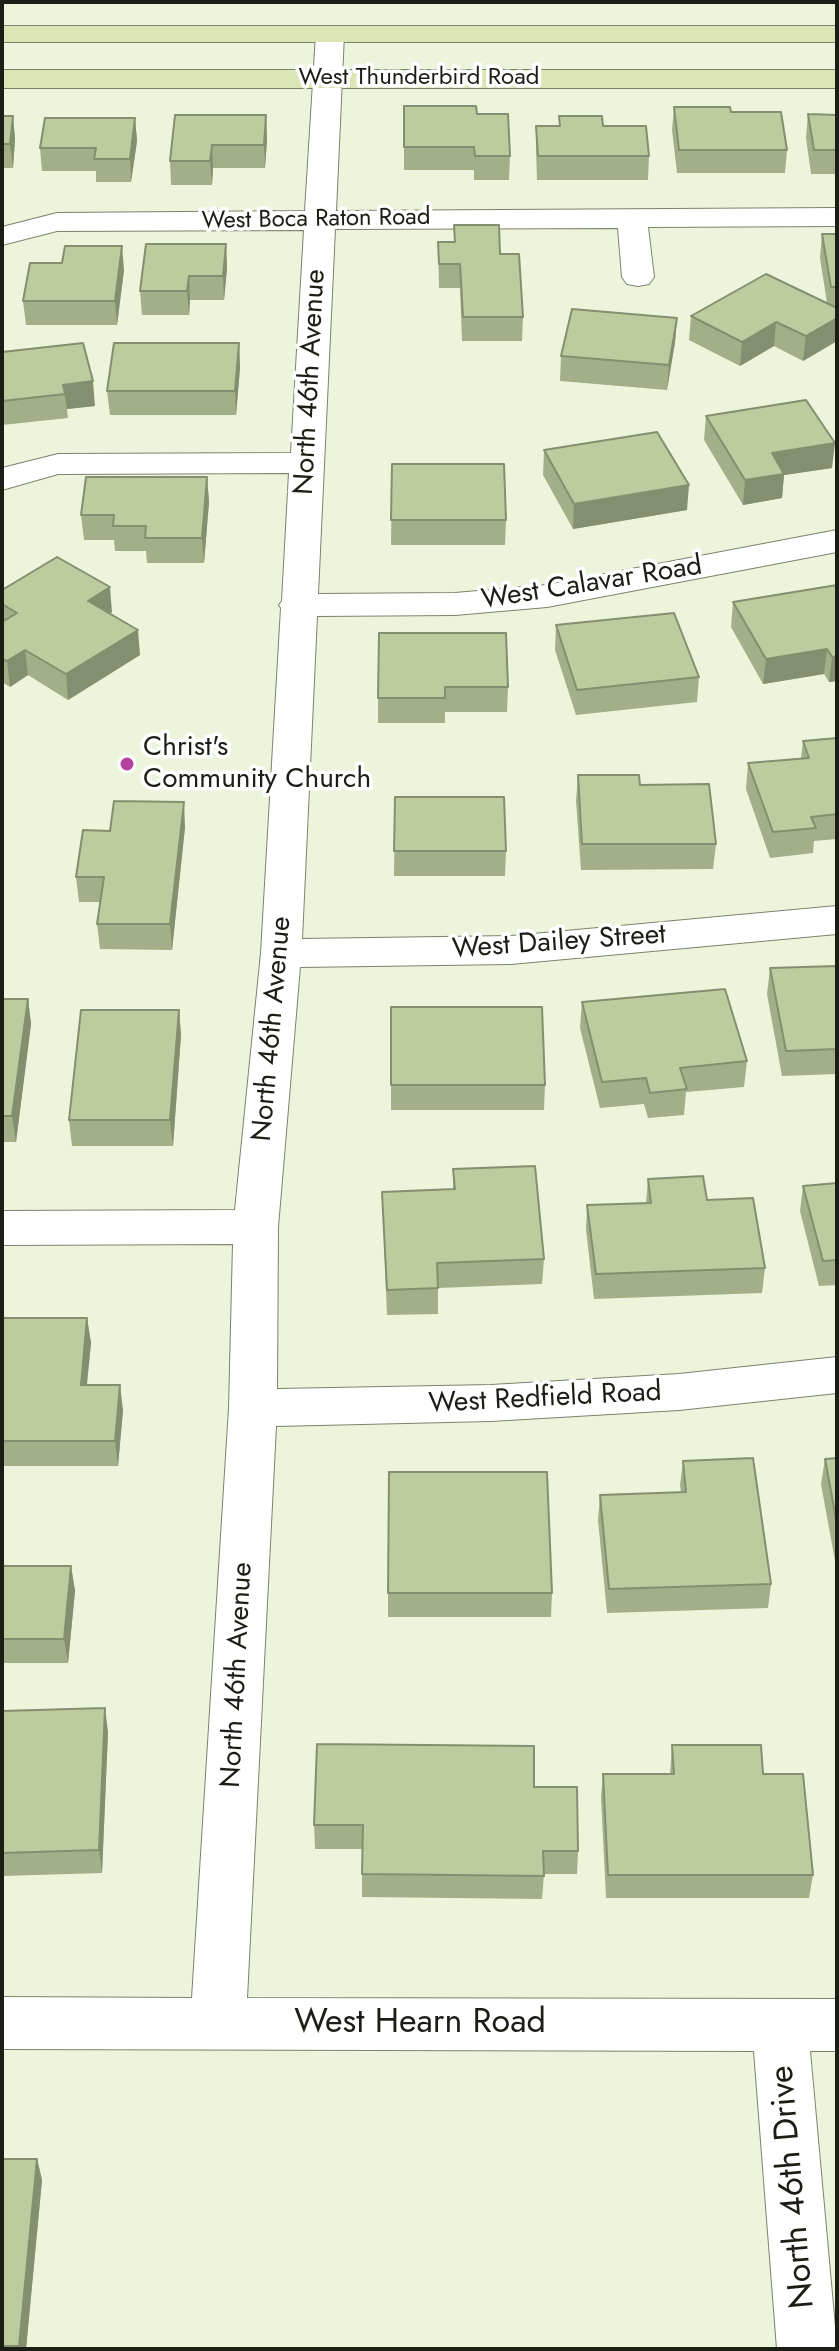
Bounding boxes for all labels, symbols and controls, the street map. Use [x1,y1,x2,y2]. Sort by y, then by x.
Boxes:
street label: West Thunderbird Road [299,64,539,92]
street label: West Boca Raton Road [201,204,431,236]
street label: North 46th Avenue [288,268,334,496]
street label: West Calavar Road [479,550,705,618]
place label: Christ's Community Church [143,731,371,797]
marker: Christ's Community Church [118,755,136,773]
street label: North 46th Avenue [246,915,300,1143]
street label: West Dailey Street [451,919,667,967]
street label: West Redfield Road [428,1376,662,1422]
street label: North 46th Avenue [215,1561,261,1789]
street label: West Hearn Road [294,2004,546,2044]
street label: North 46th Drive [763,2064,825,2310]

